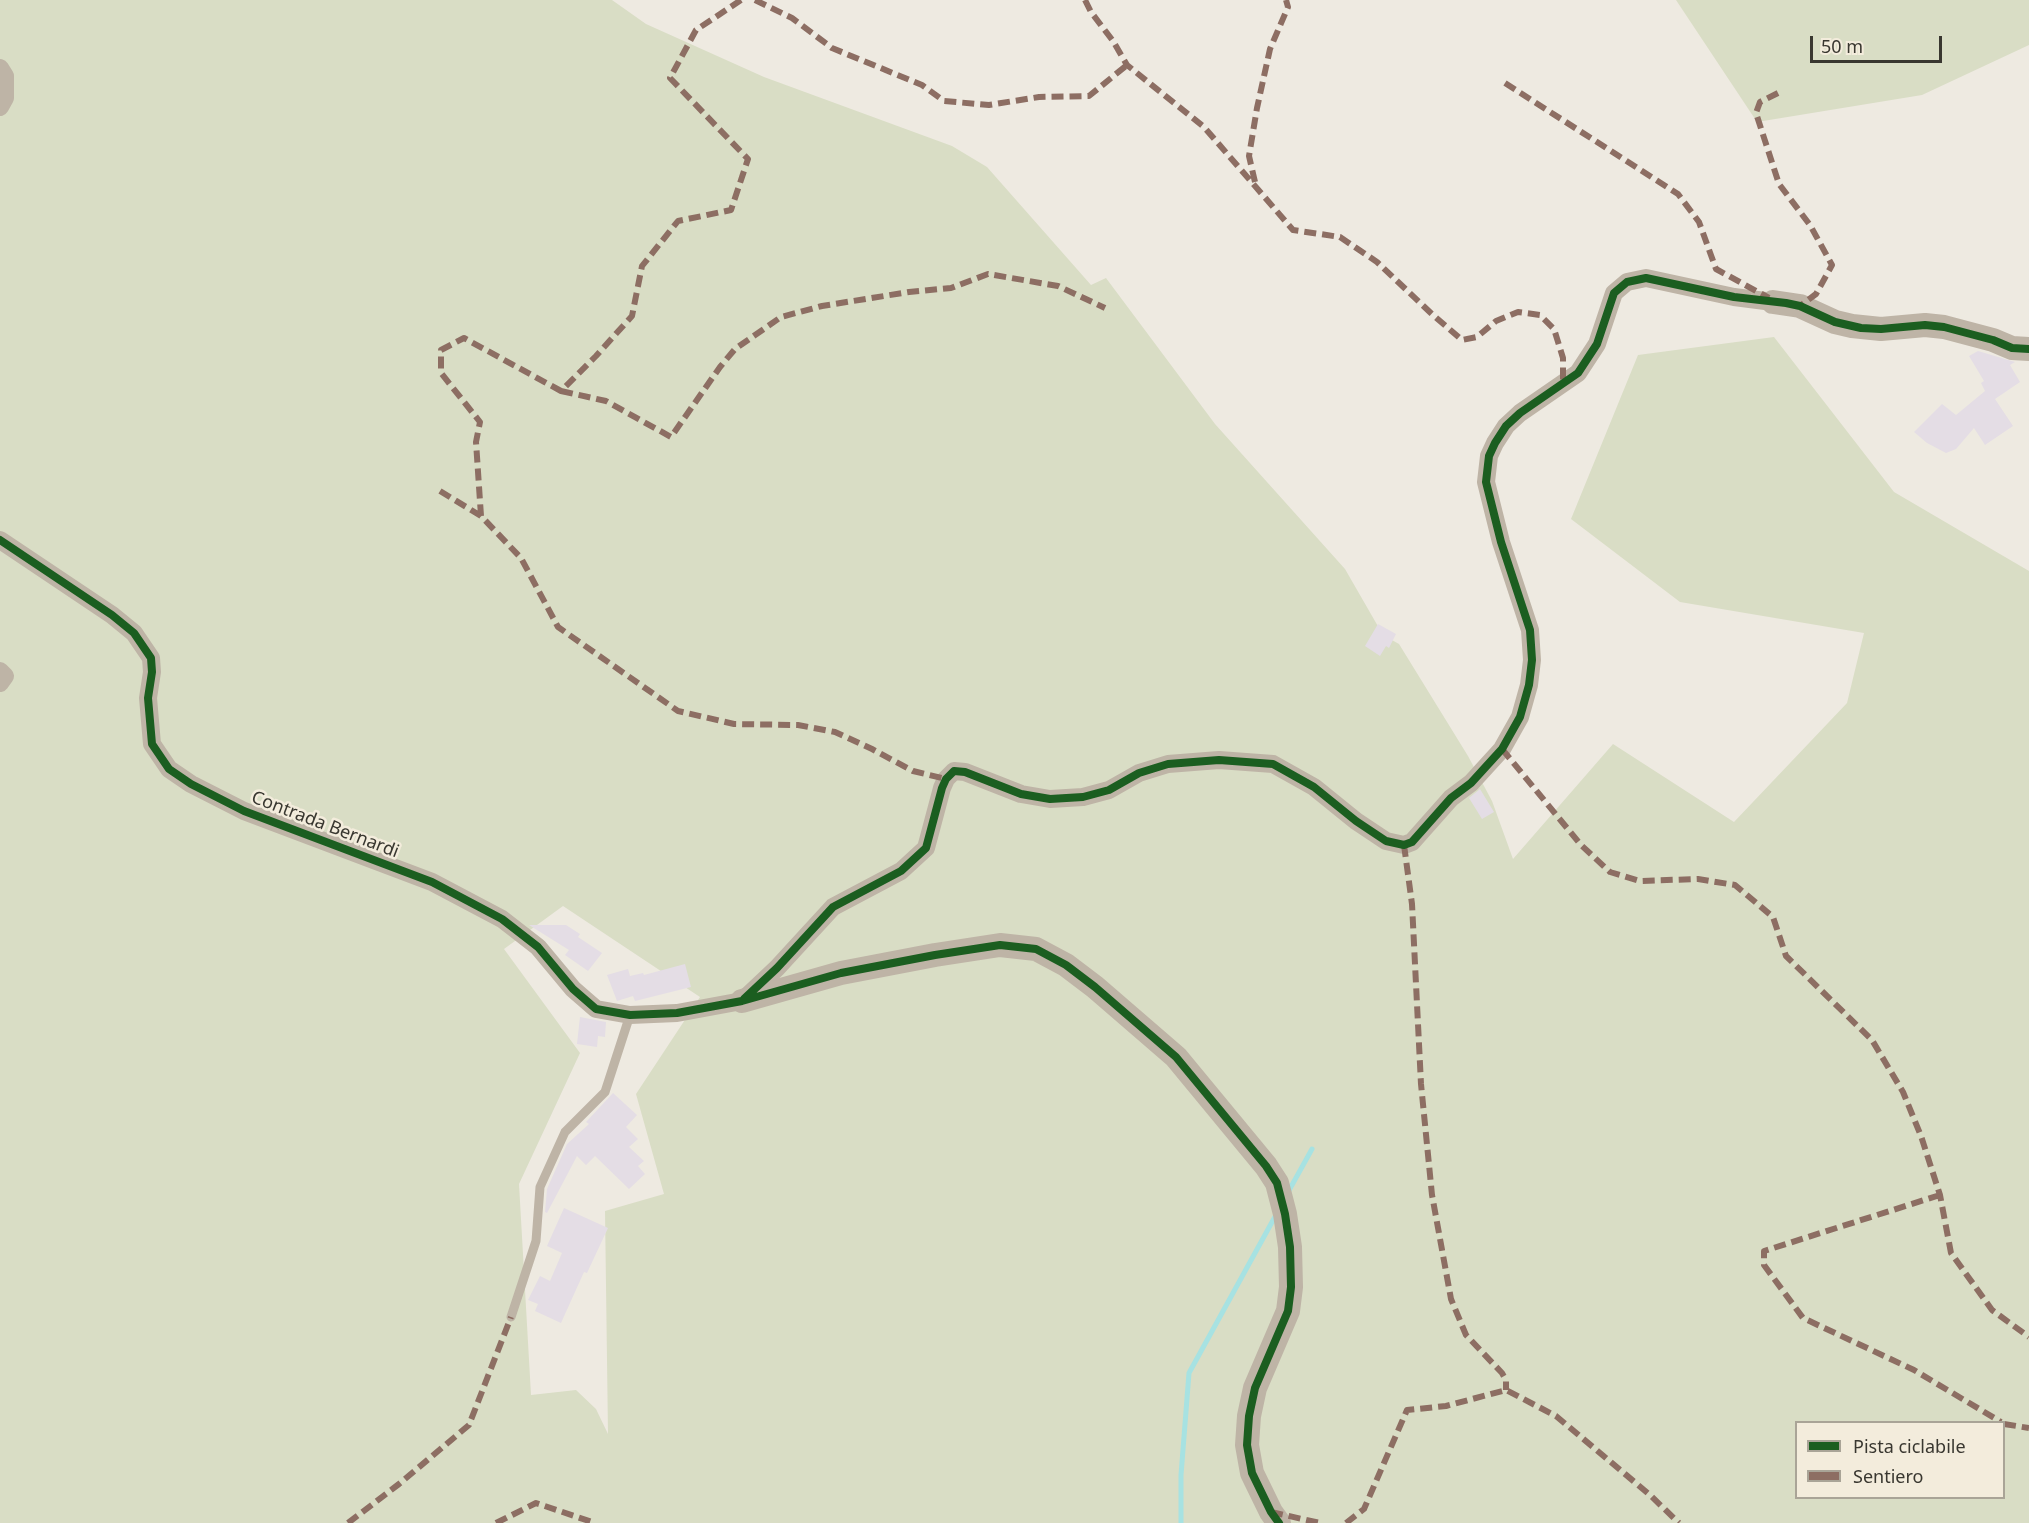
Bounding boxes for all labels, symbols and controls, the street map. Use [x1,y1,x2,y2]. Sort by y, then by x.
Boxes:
scale bar [1813,24,1945,62]
text: 50 m [1821,34,1863,58]
street label: Contrada Bernardi [248,787,402,863]
legend [1795,1421,2005,1499]
text: Pista ciclabile [1853,1434,1966,1458]
text: Sentiero [1853,1464,1923,1488]

